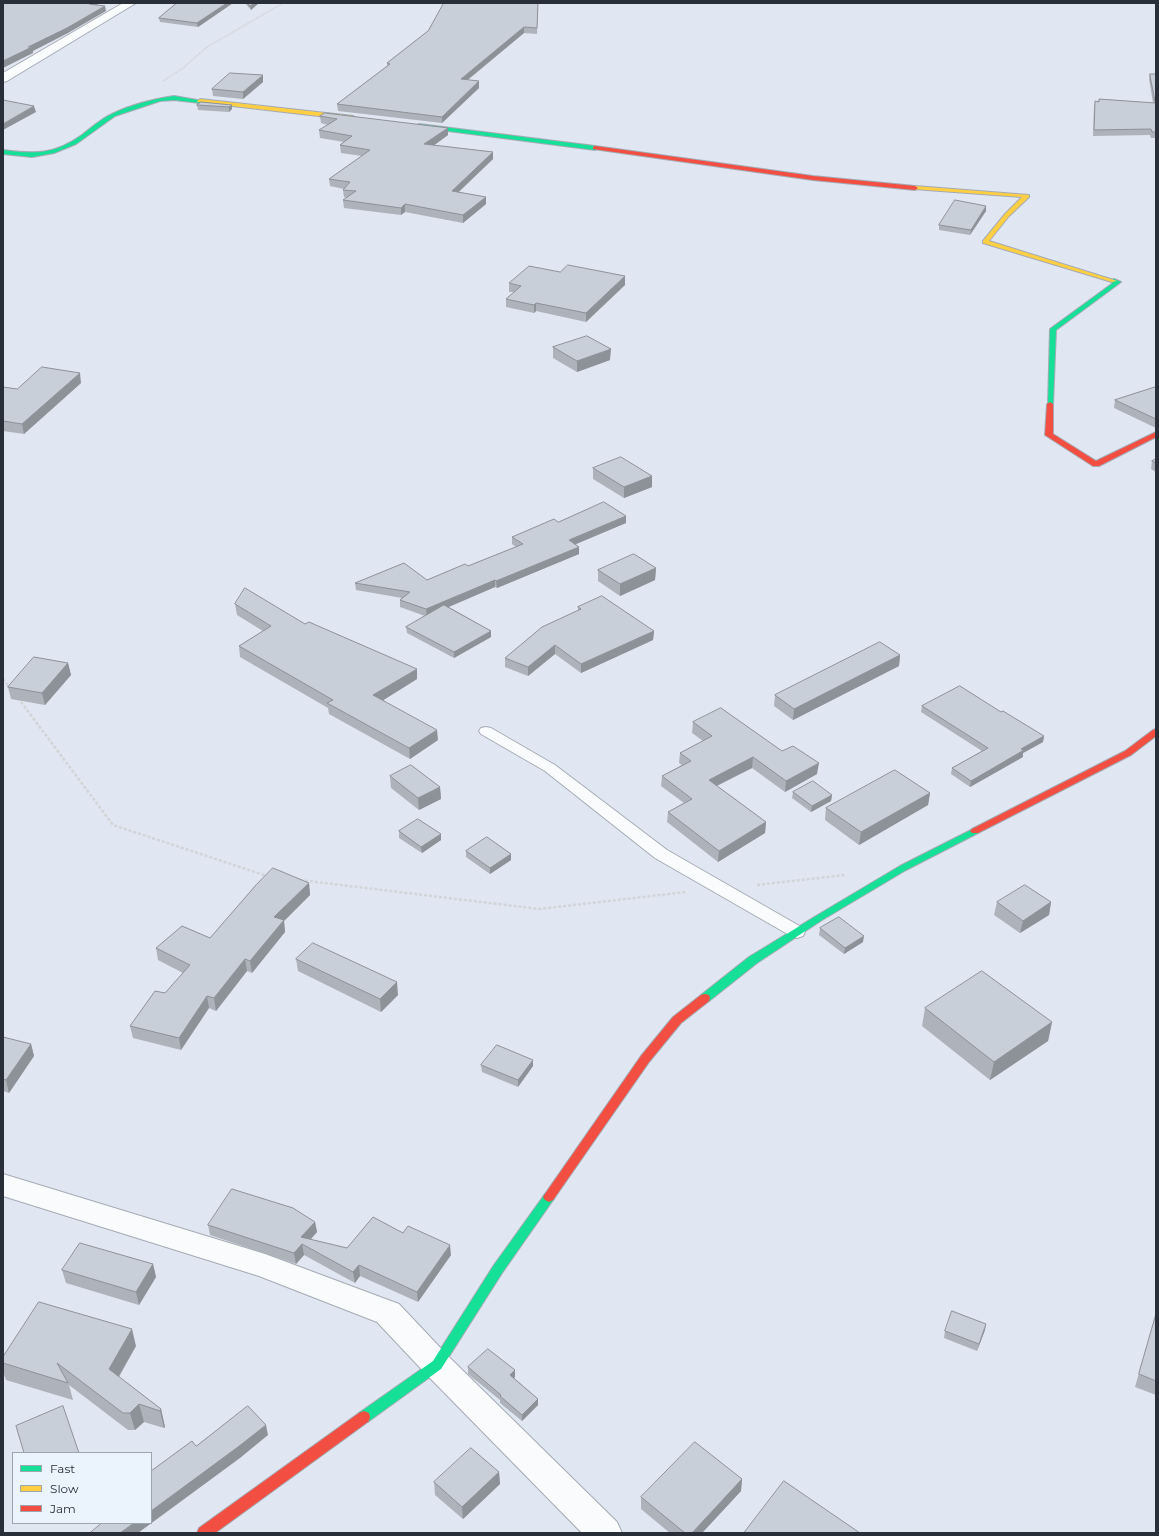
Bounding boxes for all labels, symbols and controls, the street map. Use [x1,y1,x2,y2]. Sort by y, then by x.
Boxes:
legend [12,1452,152,1524]
text: Fast [50,1461,75,1476]
text: Slow [50,1481,79,1496]
text: Jam [50,1501,76,1516]

